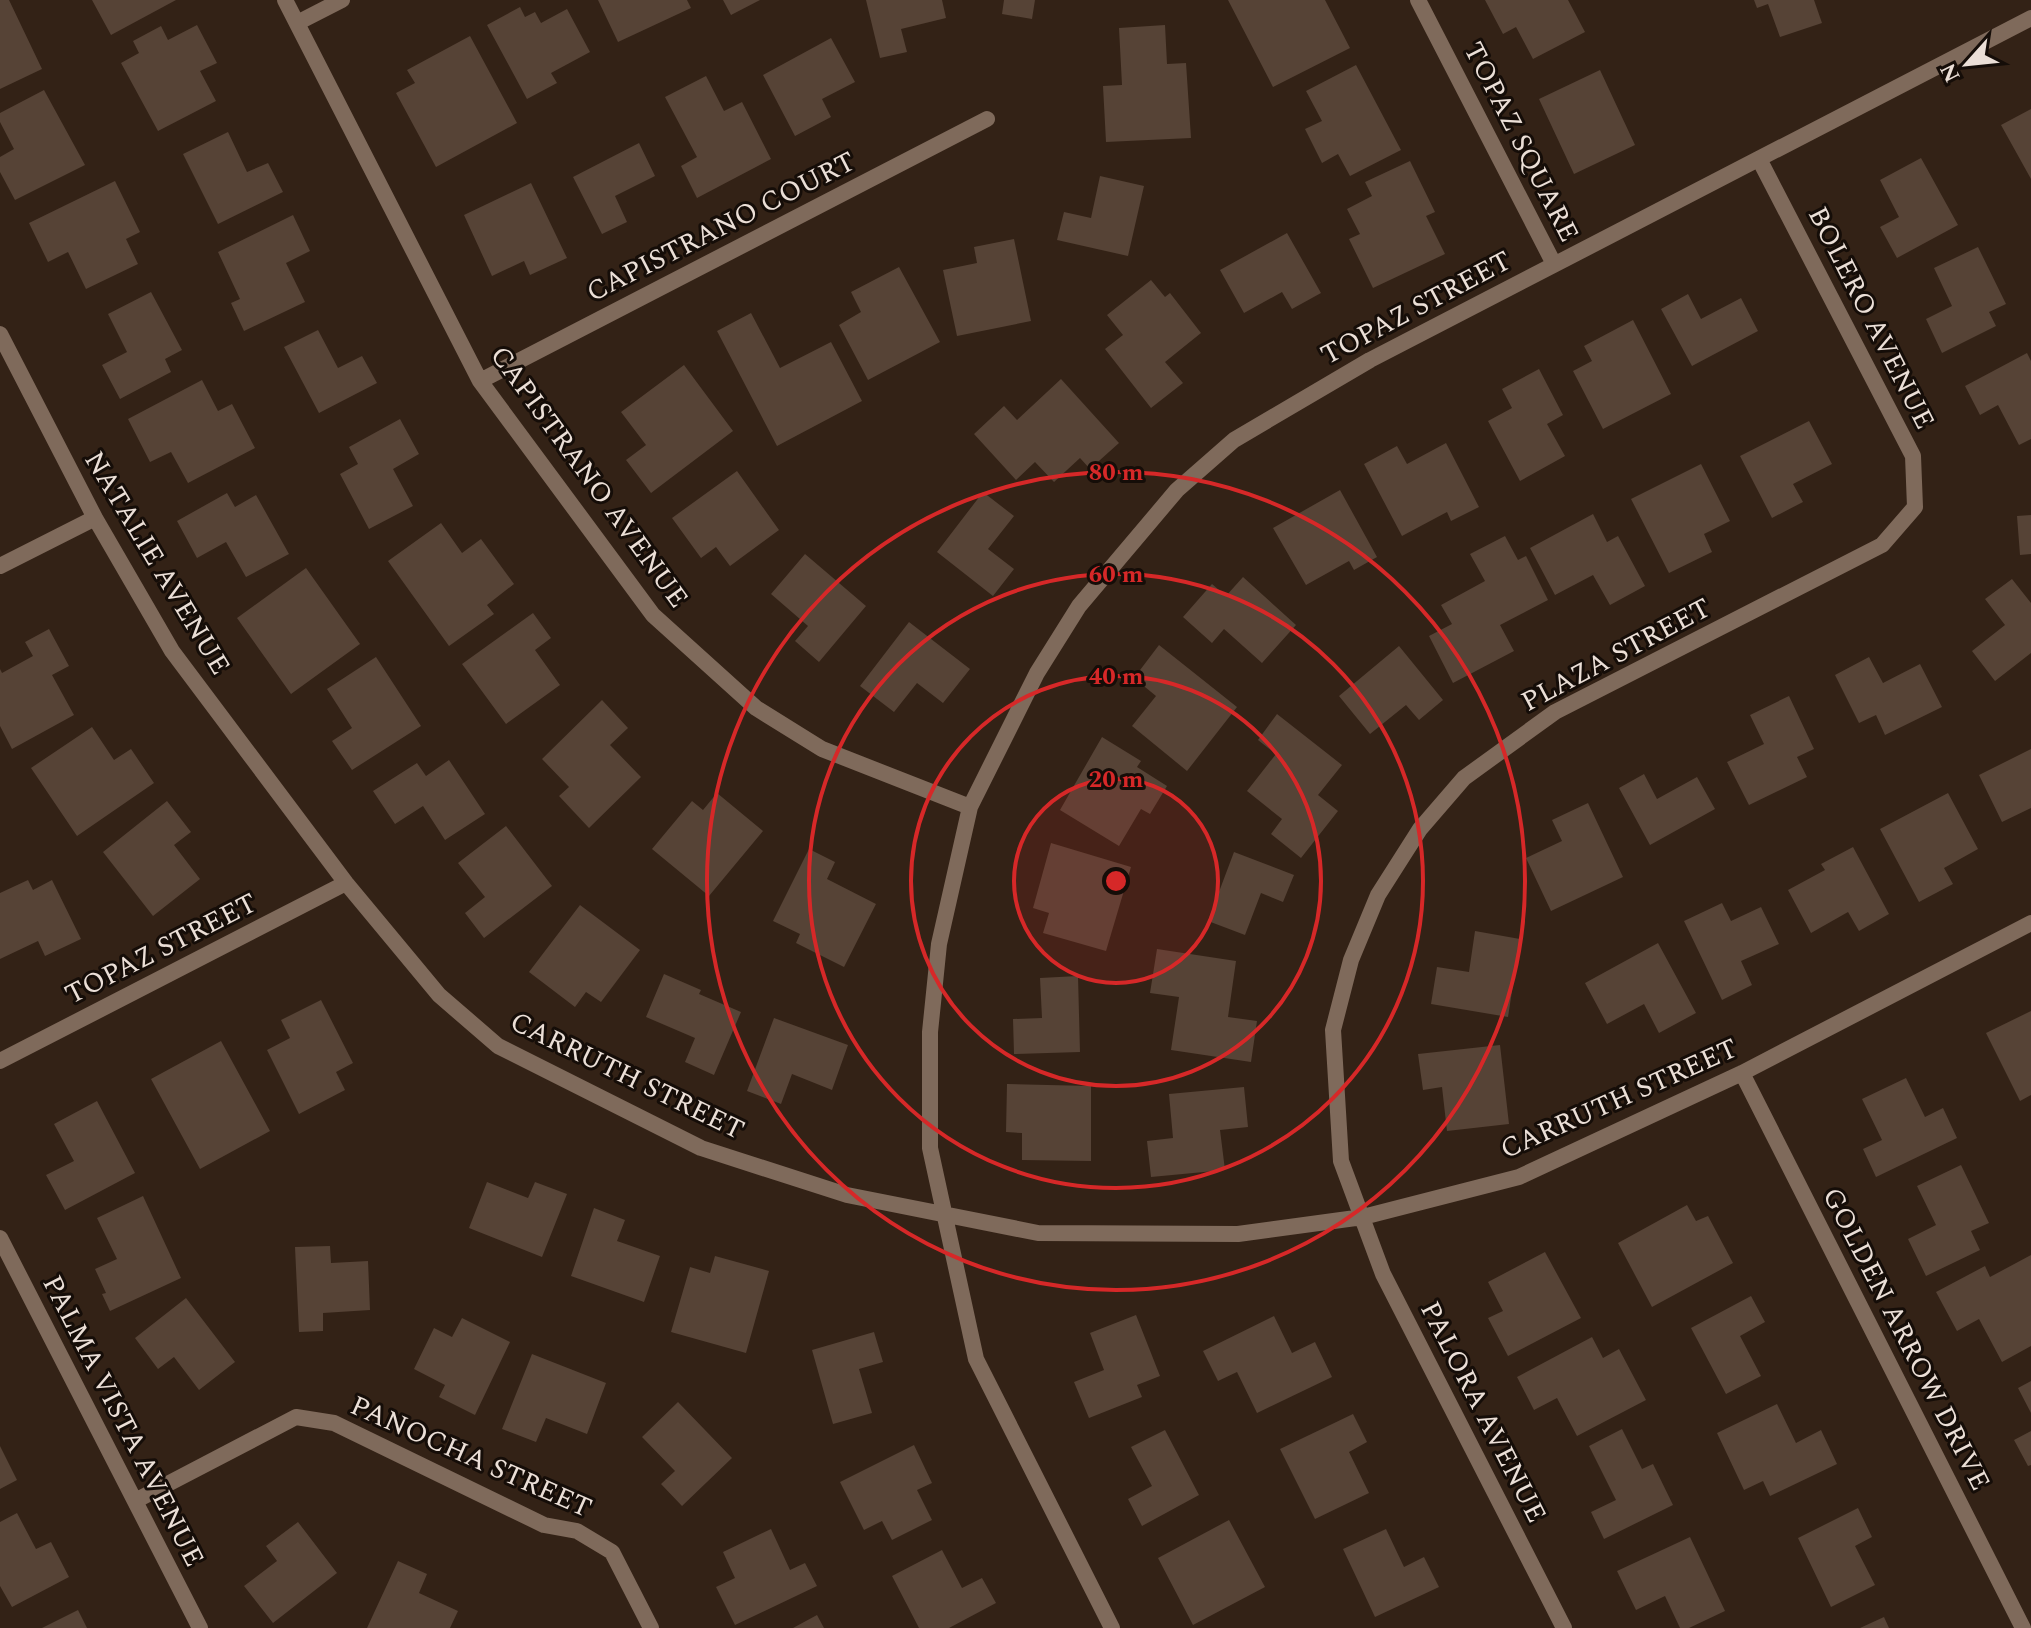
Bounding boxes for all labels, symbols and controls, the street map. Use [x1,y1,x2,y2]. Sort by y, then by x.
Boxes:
north arrow [1927,24,2007,104]
street label: TOPAZ SQUARE [1452,34,1590,250]
text: N [1932,57,1969,88]
street label: CAPISTRANO COURT [579,140,863,314]
street label: BOLERO AVENUE [1796,199,1946,437]
street label: TOPAZ STREET [1313,240,1519,376]
street label: CAPISTRANO AVENUE [479,337,699,617]
street label: NATALIE AVENUE [73,443,241,683]
text: 80 m [1089,455,1144,491]
text: 60 m [1089,557,1144,593]
street label: PLAZA STREET [1513,587,1719,723]
text: 40 m [1089,659,1144,695]
text: 20 m [1089,762,1144,798]
centre of rings [1102,867,1130,895]
street label: TOPAZ STREET [57,882,265,1016]
street label: CARRUTH STREET [503,1001,751,1151]
street label: CARRUTH STREET [1493,1027,1745,1171]
street label: GOLDEN ARROW DRIVE [1811,1180,2001,1498]
street label: PALMA VISTA AVENUE [31,1268,215,1574]
street label: PALORA AVENUE [1408,1294,1558,1530]
street label: PANOCHA STREET [343,1384,599,1530]

